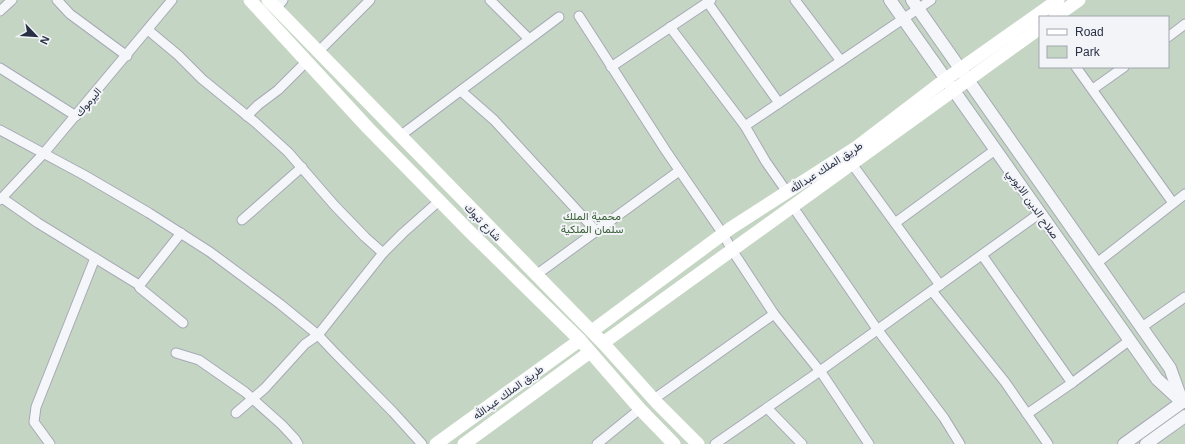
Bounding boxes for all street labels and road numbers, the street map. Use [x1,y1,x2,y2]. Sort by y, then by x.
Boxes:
street label: اليرموك [72,85,104,119]
street label: طريق الملك عبدالله [787,139,865,196]
street label: صلاح الدين الايوبي [1001,167,1061,243]
street label: شارع تبوك [461,201,504,245]
street label: طريق الملك عبدالله [470,362,546,422]

